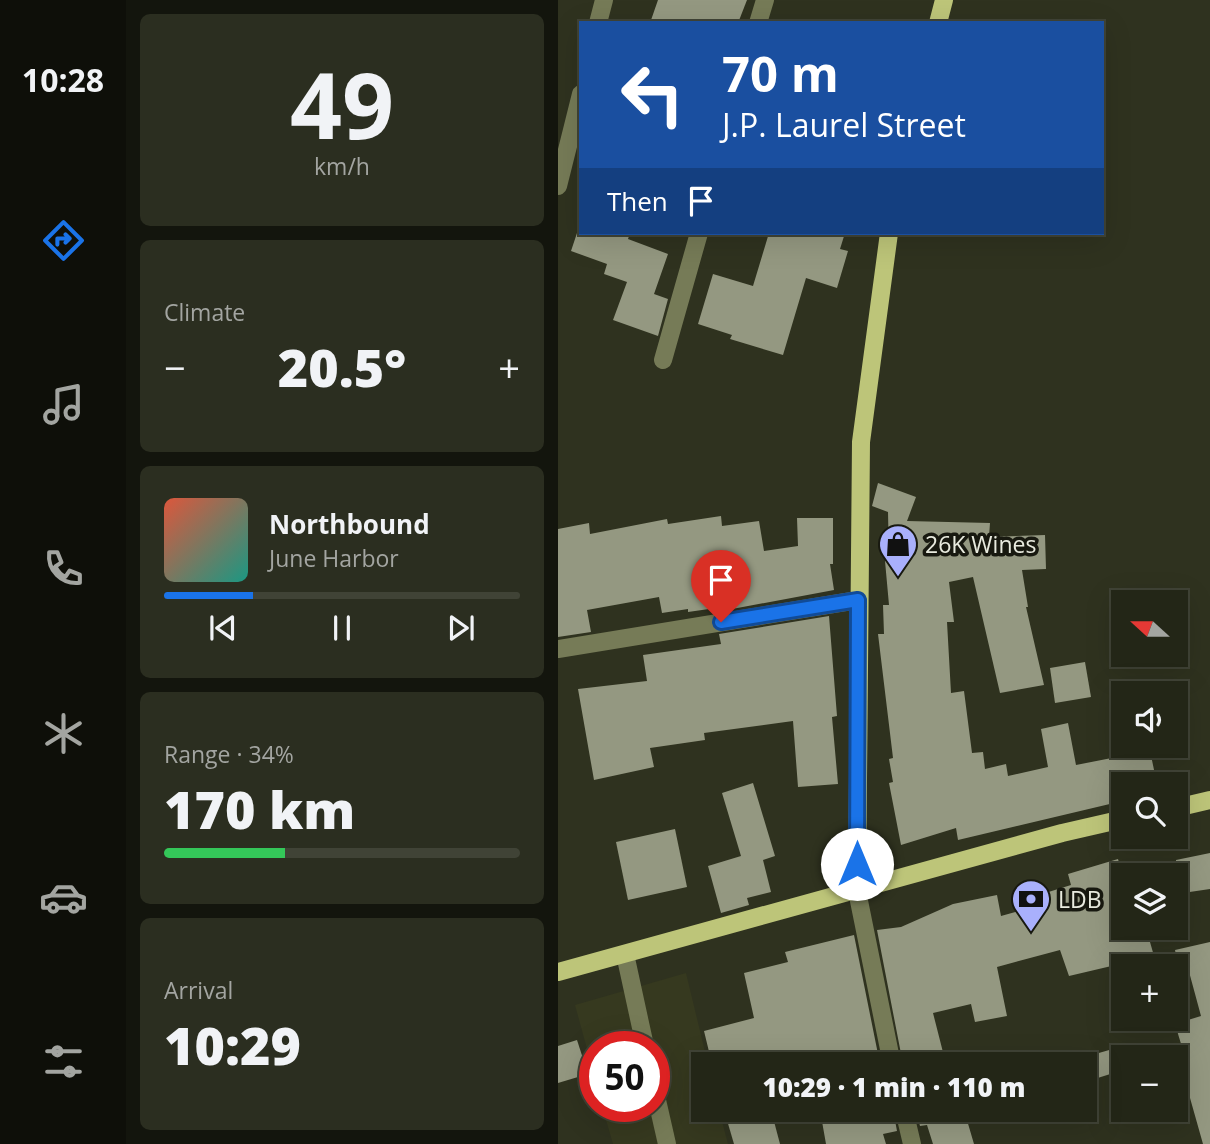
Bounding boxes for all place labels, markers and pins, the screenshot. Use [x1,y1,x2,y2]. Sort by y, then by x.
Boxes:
shop icon: 26K Wines [877,523,919,578]
place label: 26K Wines [925,528,1036,560]
pin [691,550,751,622]
bank icon: LDB [1010,878,1052,933]
place label: LDB [1058,883,1102,915]

